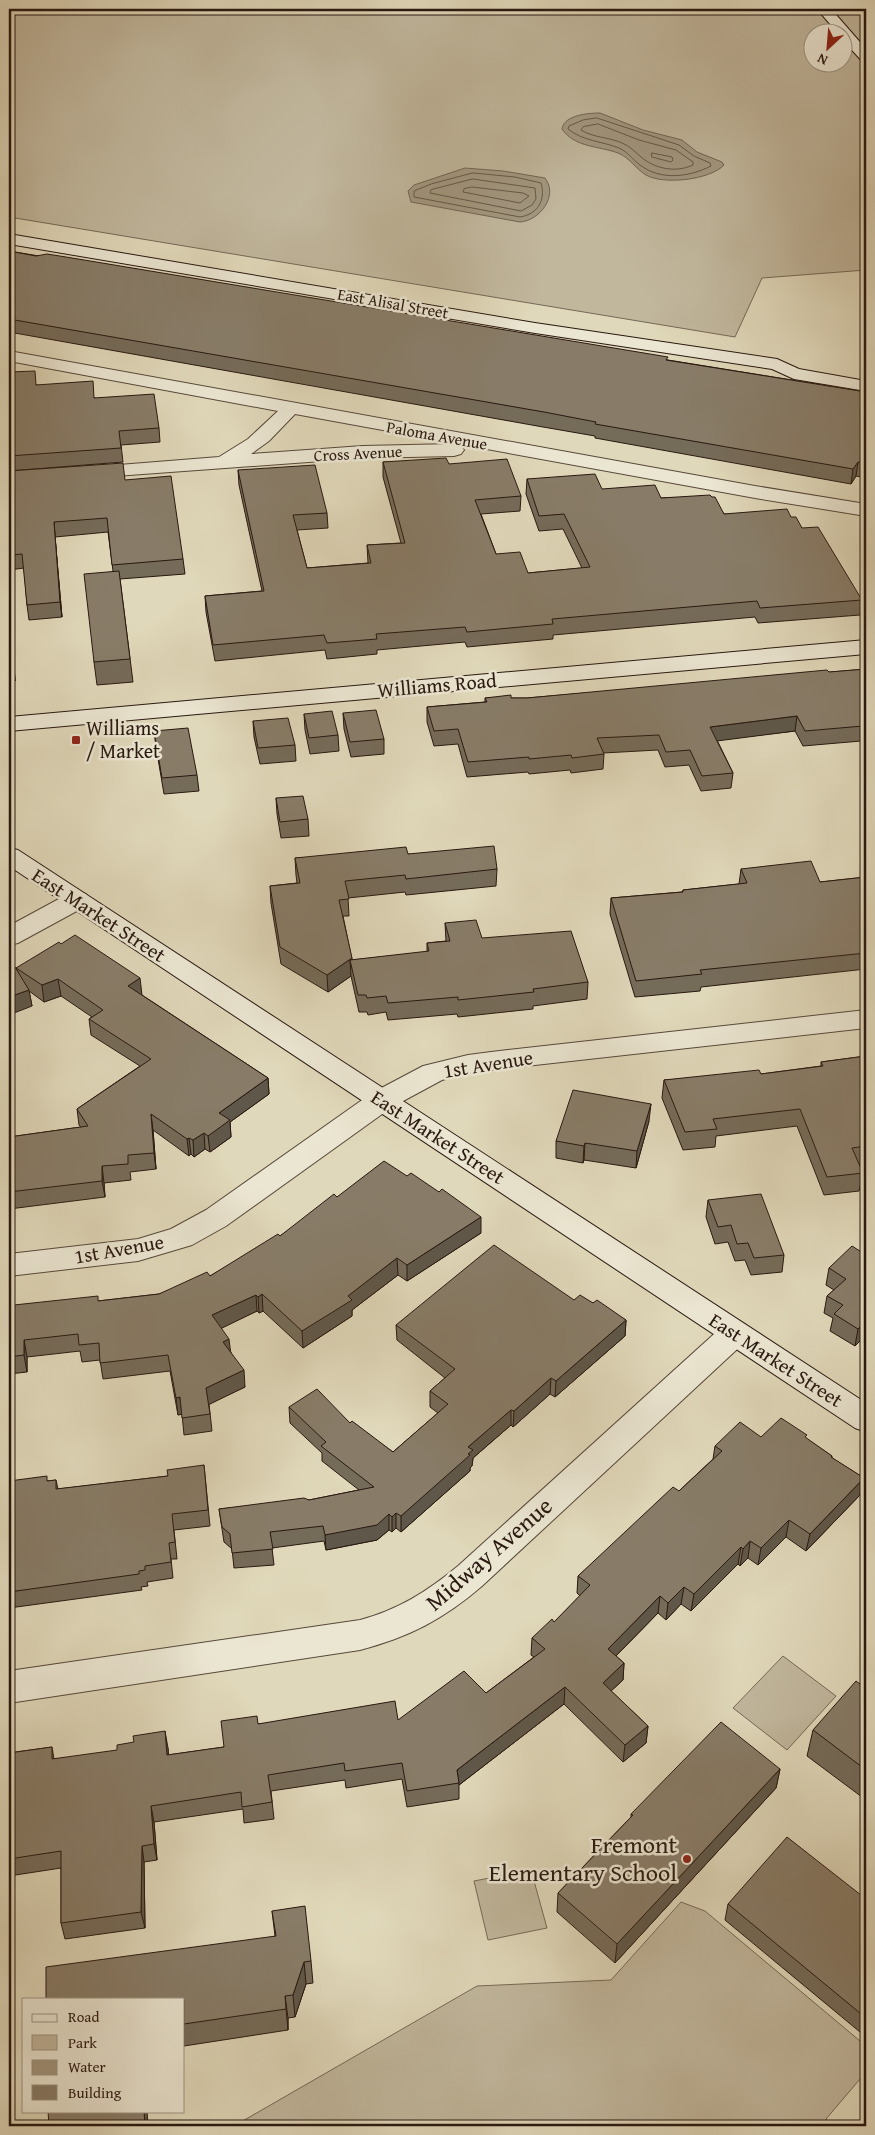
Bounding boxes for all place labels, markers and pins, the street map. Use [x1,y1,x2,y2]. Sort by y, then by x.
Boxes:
place label: Williams / Market [86,713,160,765]
marker: Williams / Market [70,734,82,746]
place label: Fremont Elementary School [489,1827,678,1890]
marker: Fremont Elementary School [681,1853,693,1865]

